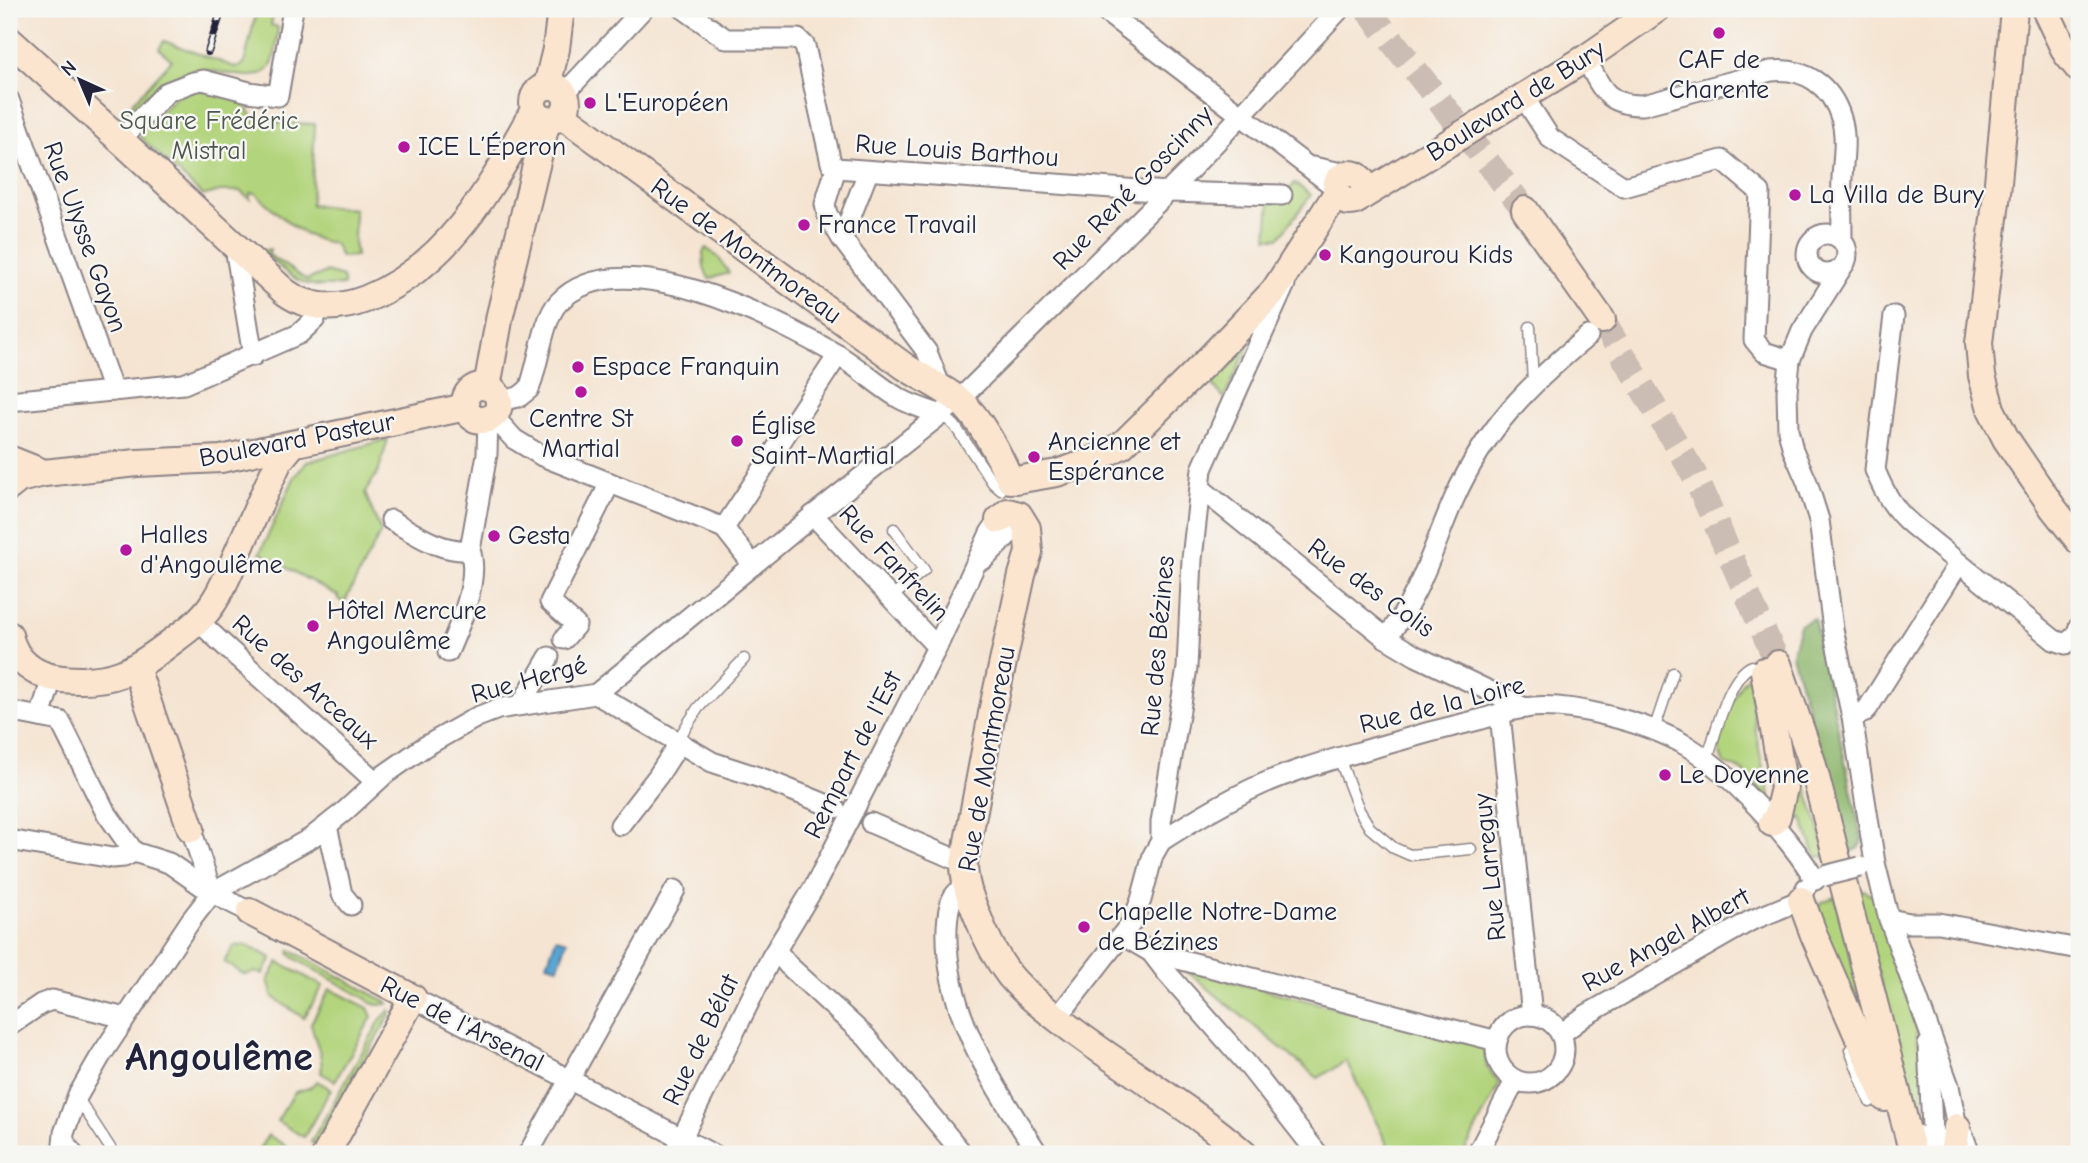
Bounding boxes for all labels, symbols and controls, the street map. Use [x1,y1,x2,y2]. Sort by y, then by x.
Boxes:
marker: CAF de Charente [1711,25,1727,41]
street label: Boulevard de Bury [1421,34,1611,168]
place label: CAF de Charente [1669,45,1769,105]
north arrow [46,46,116,116]
text: N [57,56,81,81]
place label: L'Européen [604,88,729,118]
marker: L'Européen [582,95,598,111]
street label: Rue René Goscinny [1047,99,1219,276]
park label: Square Frédéric Mistral [119,106,299,166]
street label: Rue Louis Barthou [854,129,1060,173]
place label: ICE L’Éperon [418,131,566,162]
street label: Rue Ulysse Gayon [37,138,133,336]
marker: ICE L’Éperon [396,139,412,155]
street label: Rue de Montmoreau [645,172,847,330]
place label: La Villa de Bury [1809,180,1984,210]
marker: La Villa de Bury [1787,187,1803,203]
place label: France Travail [818,210,977,240]
marker: France Travail [796,217,812,233]
place label: Kangourou Kids [1339,240,1513,270]
marker: Kangourou Kids [1317,247,1333,263]
place label: Espace Franquin [592,352,780,382]
marker: Espace Franquin [570,359,586,375]
marker: Centre St Martial [573,384,589,400]
place label: Centre St Martial [529,404,635,464]
street label: Boulevard Pasteur [197,406,398,474]
place label: Église Saint-Martial [751,410,895,471]
place label: Ancienne et Espérance [1048,427,1181,487]
marker: Église Saint-Martial [729,433,745,449]
marker: Ancienne et Espérance [1026,449,1042,465]
street label: Rue Fanfrelin [833,499,955,627]
place label: Halles d'Angoulême [140,520,282,580]
place label: Gesta [508,521,571,551]
marker: Gesta [486,528,502,544]
street label: Rue des Colis [1302,532,1440,644]
marker: Halles d'Angoulême [118,542,134,558]
street label: Rue des Bézines [1135,554,1181,738]
place label: Hôtel Mercure Angoulême [327,596,486,656]
street label: Rue des Arceaux [226,609,385,756]
marker: Hôtel Mercure Angoulême [305,618,321,634]
street label: Rue de Montmoreau [952,644,1022,874]
street label: Rue Hergé [468,650,590,710]
street label: Rempart de l'Est [798,665,909,844]
street label: Rue de la Loire [1356,670,1528,740]
place label: Le Doyenne [1679,760,1809,790]
marker: Le Doyenne [1657,767,1673,783]
street label: Rue Larreguy [1467,791,1513,942]
street label: Rue Angel Albert [1577,881,1756,998]
place label: Chapelle Notre-Dame de Bézines [1098,897,1337,957]
marker: Chapelle Notre-Dame de Bézines [1076,919,1092,935]
street label: Rue de Bélat [656,968,746,1110]
street label: Rue de l'Arsenal [375,970,549,1078]
district label: Angoulême [125,1034,313,1080]

